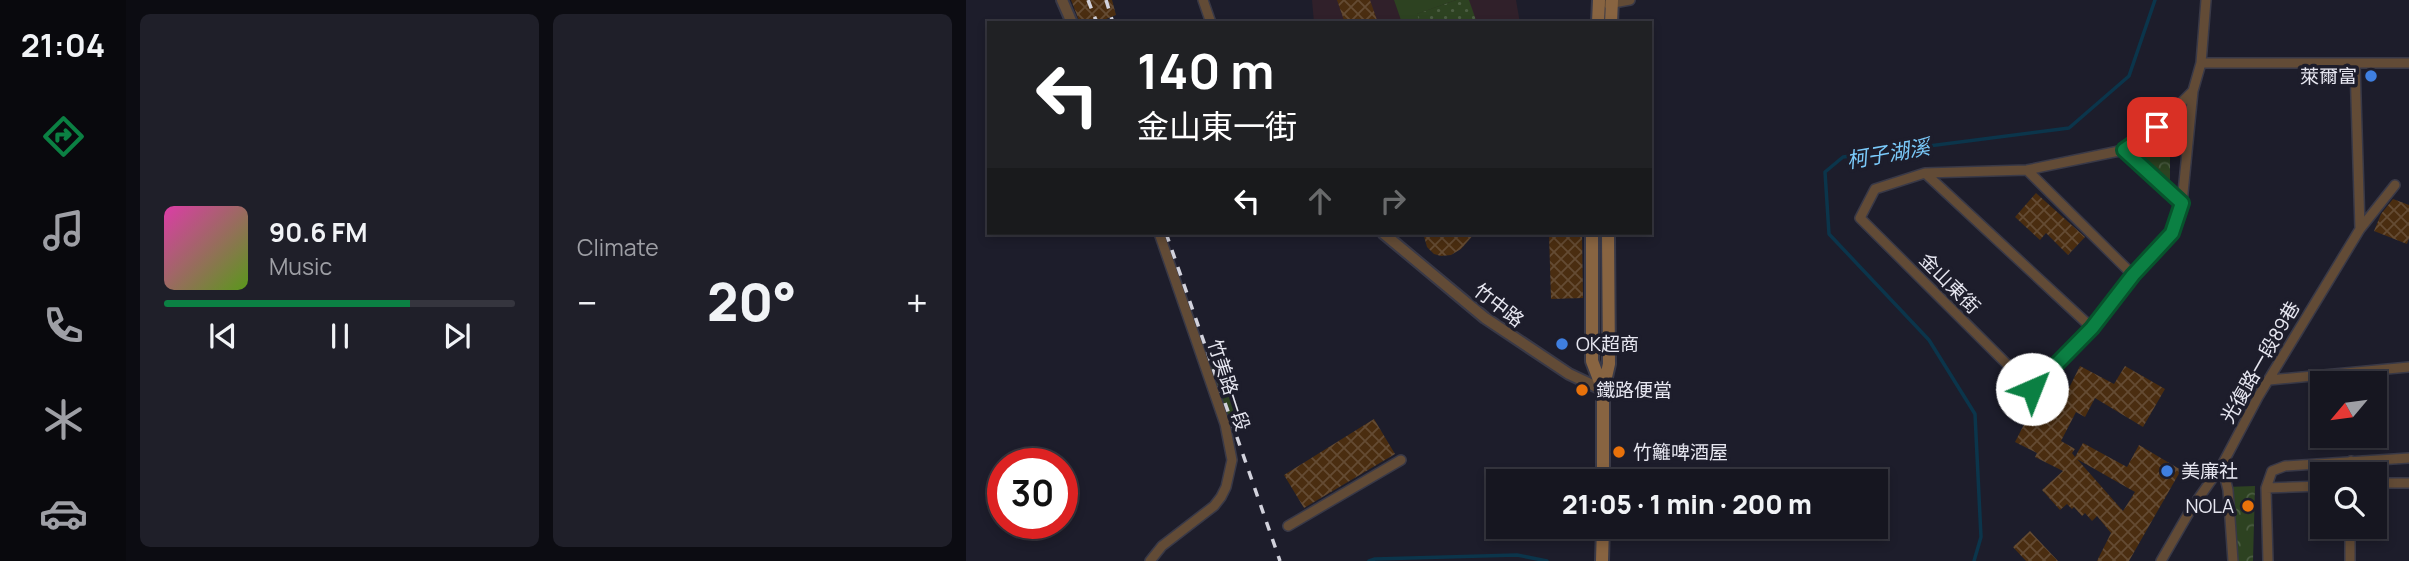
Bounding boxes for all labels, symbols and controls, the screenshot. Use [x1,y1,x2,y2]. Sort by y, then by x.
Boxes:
text: 21:04 [21,23,105,67]
text: 140 m [1137,37,1274,104]
icon: left [1022,49,1113,140]
place label: 萊爾富 [2300,63,2357,89]
marker: 萊爾富 [2363,68,2379,84]
pin [2127,97,2187,157]
text: 金山東一街 [1137,104,1297,148]
icon: arrive [2138,108,2176,146]
icon: directions [39,112,88,161]
water label: 柯子湖溪 [1844,131,1935,174]
icon: left [1228,182,1266,220]
icon: ahead [1301,182,1339,220]
icon: right [1374,182,1412,220]
icon: music [39,206,88,255]
text: 90.6 FM [269,214,367,250]
text: Climate [577,231,659,263]
street label: 金山東街 [1914,247,1986,319]
text: Music [269,250,332,282]
text: 20° [707,266,797,337]
text: − [577,276,598,328]
text: + [906,276,928,328]
street label: 竹中路 [1469,277,1529,333]
street label: 光復路一段89巷 [2215,296,2305,428]
icon: phone [39,301,88,350]
icon: previous [204,317,242,355]
icon: pause [321,317,359,355]
icon: next [438,317,476,355]
place label: OK超商 [1576,331,1639,357]
street label: 竹美路一段 [1202,336,1256,434]
marker: OK超商 [1554,336,1570,352]
position arrow [1995,352,2069,426]
north arrow [2310,371,2387,448]
map controls [2310,371,2387,539]
place label: 鐵路便當 [1596,377,1672,403]
marker: 鐵路便當 [1574,382,1590,398]
icon: climate [39,395,88,444]
place label: 竹籬啤酒屋 [1633,439,1728,465]
marker: 竹籬啤酒屋 [1611,444,1627,460]
speed limit sign: 30 [987,448,1078,539]
place label: 美廉社 [2181,458,2238,484]
button: search [2310,462,2387,539]
marker: 美廉社 [2159,463,2175,479]
text: 21:05 · 1 min · 200 m [1562,486,1812,522]
icon: car [39,489,88,538]
place label: NOLA [2186,493,2234,519]
marker: NOLA [2240,498,2256,514]

